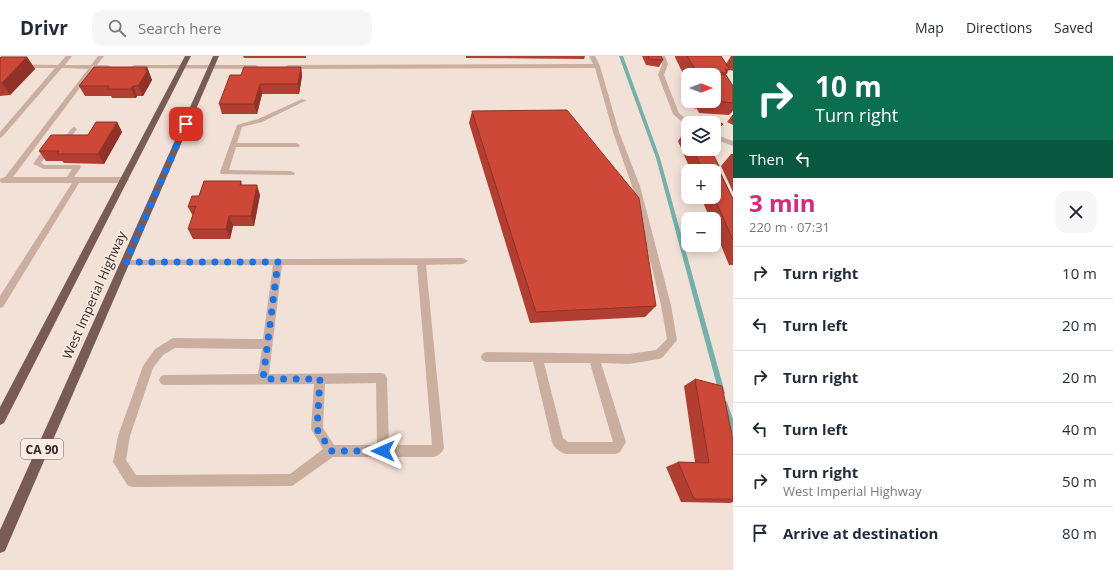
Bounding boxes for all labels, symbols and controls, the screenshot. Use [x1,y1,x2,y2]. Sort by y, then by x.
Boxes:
search box [92,10,372,46]
text: Drivr [20,15,68,41]
icon: search [106,17,128,39]
text: Search here [138,18,222,38]
text: Map [915,18,944,37]
text: Directions [966,18,1032,37]
text: Saved [1054,18,1093,37]
text: 10 m [815,67,882,105]
north arrow [681,68,721,108]
map controls [681,68,721,252]
icon: right [749,72,801,124]
text: Turn right [815,103,898,127]
pin [169,107,203,141]
icon: arrive [175,113,197,135]
button: layers [681,116,721,156]
icon: left [792,148,814,170]
text: Then [749,149,784,169]
button: + [681,164,721,204]
text: 3 min [749,186,816,219]
button: close [1055,191,1097,233]
button: − [681,212,721,252]
text: 220 m · 07:31 [749,218,830,236]
street label: West Imperial Highway [58,228,131,362]
icon: right [749,262,771,284]
text: Turn right [783,263,858,283]
text: 10 m [1062,263,1097,283]
icon: left [749,314,771,336]
text: Turn left [783,315,848,335]
text: 20 m [1062,315,1097,335]
icon: right [749,366,771,388]
text: Turn right [783,367,858,387]
text: 20 m [1062,367,1097,387]
icon: left [749,418,771,440]
text: Turn left [783,419,848,439]
text: 40 m [1062,419,1097,439]
position arrow [362,430,404,472]
road number: CA 90 [21,439,63,459]
text: Turn right [783,462,858,482]
icon: right [749,470,771,492]
text: 50 m [1062,471,1097,491]
text: West Imperial Highway [783,482,922,500]
icon: arrive [749,522,771,544]
text: Arrive at destination [783,523,938,543]
text: 80 m [1062,523,1097,543]

